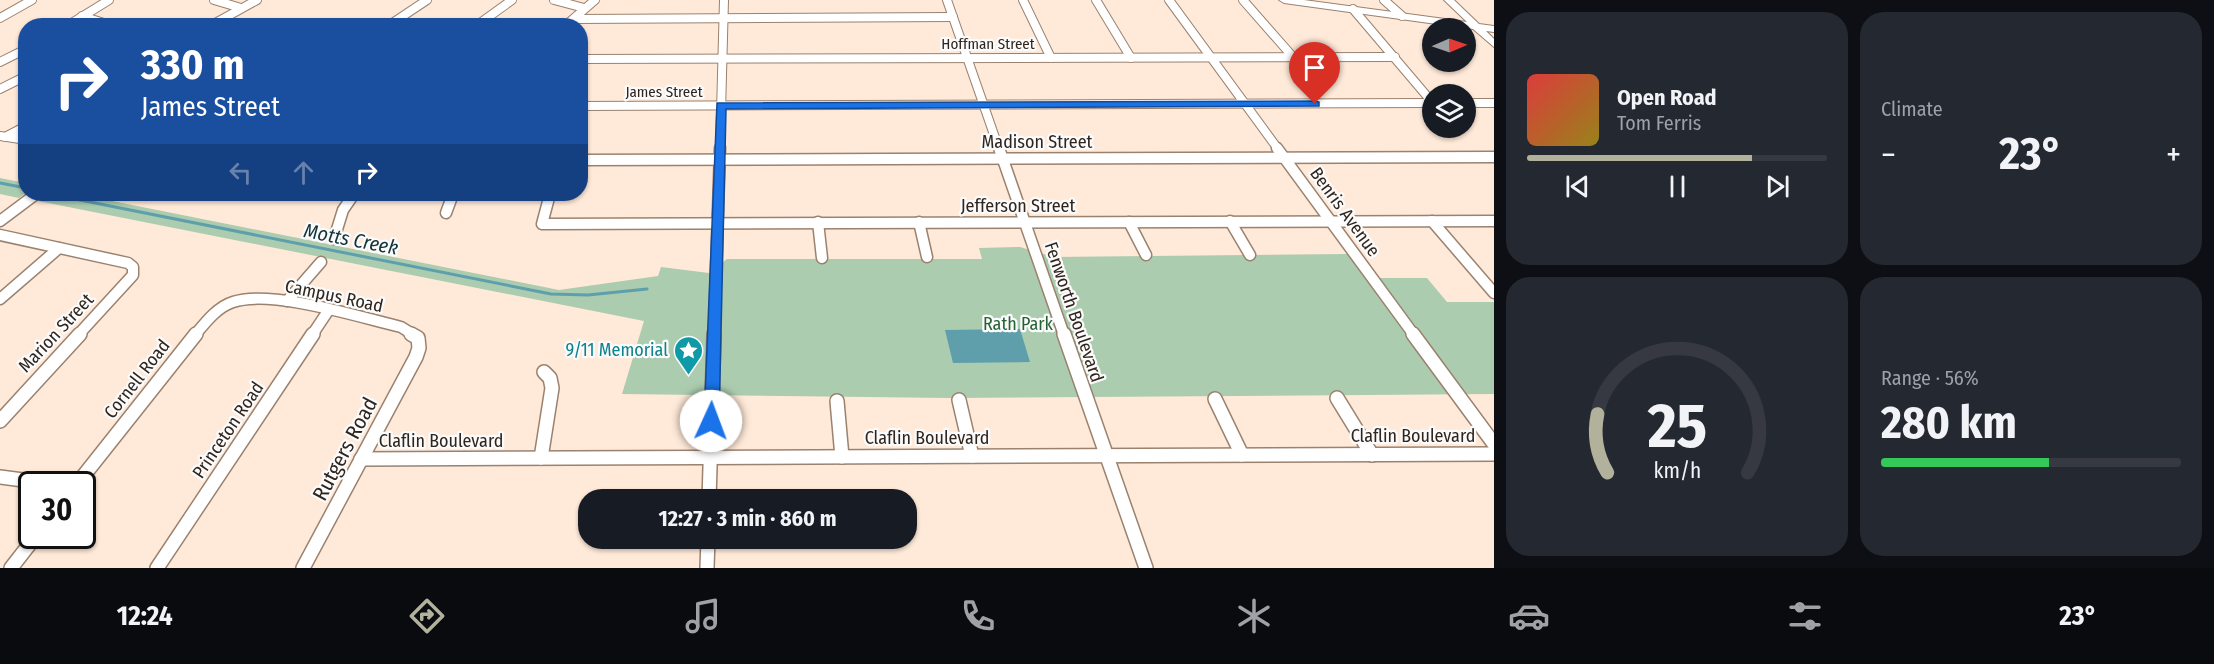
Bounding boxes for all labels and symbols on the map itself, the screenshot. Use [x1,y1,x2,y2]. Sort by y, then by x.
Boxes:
north arrow [1422,18,1476,72]
street label: Hoffman Street [941,35,1035,53]
pin [1289,42,1340,104]
street label: James Street [625,83,703,101]
street label: Madison Street [982,131,1093,153]
street label: Benris Avenue [1305,163,1385,261]
street label: Jefferson Street [961,195,1075,217]
water label: Motts Creek [302,218,400,260]
street label: Fenworth Boulevard [1040,239,1108,385]
street label: Campus Road [283,275,385,317]
street label: Marion Street [14,289,98,377]
park label: Rath Park [983,313,1054,335]
place icon: 9/11 Memorial [673,334,705,376]
street label: Cornell Road [99,335,175,423]
place label: 9/11 Memorial [565,339,668,361]
street label: Princeton Road [188,378,268,482]
position arrow [679,389,743,453]
street label: Rutgers Road [307,393,383,505]
street label: Claflin Boulevard [1351,425,1475,447]
street label: Claflin Boulevard [865,427,989,449]
street label: Claflin Boulevard [379,430,503,452]
speed limit sign: 30 [18,471,96,549]

